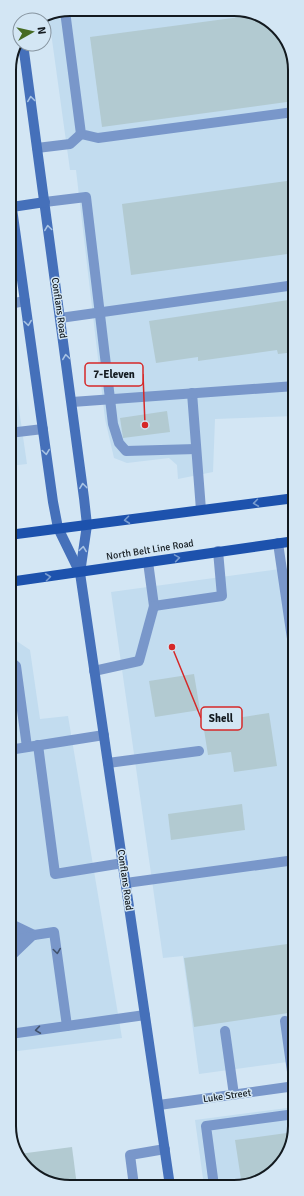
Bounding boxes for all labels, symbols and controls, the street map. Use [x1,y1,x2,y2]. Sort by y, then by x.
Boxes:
north arrow [12,12,52,52]
text: N [34,26,48,35]
one-way arrow [27,96,36,102]
one-way arrow [44,225,53,231]
street label: Conflans Road [49,277,69,339]
one-way arrow [23,320,32,326]
one-way arrow [61,354,70,360]
callout: 7-Eleven [85,363,143,386]
text: 7-Eleven [93,368,135,381]
one-way arrow [41,449,50,455]
one-way arrow [78,483,87,489]
one-way arrow [253,498,259,507]
one-way arrow [124,515,130,524]
street label: North Belt Line Road [105,537,195,563]
one-way arrow [78,546,87,552]
one-way arrow [173,554,180,563]
one-way arrow [45,573,51,582]
callout: Shell [201,707,242,730]
text: Shell [209,712,234,725]
street label: Conflans Road [115,849,135,911]
one-way arrow [52,948,61,954]
one-way arrow [35,1025,41,1034]
street label: Luke Street [202,1087,252,1105]

